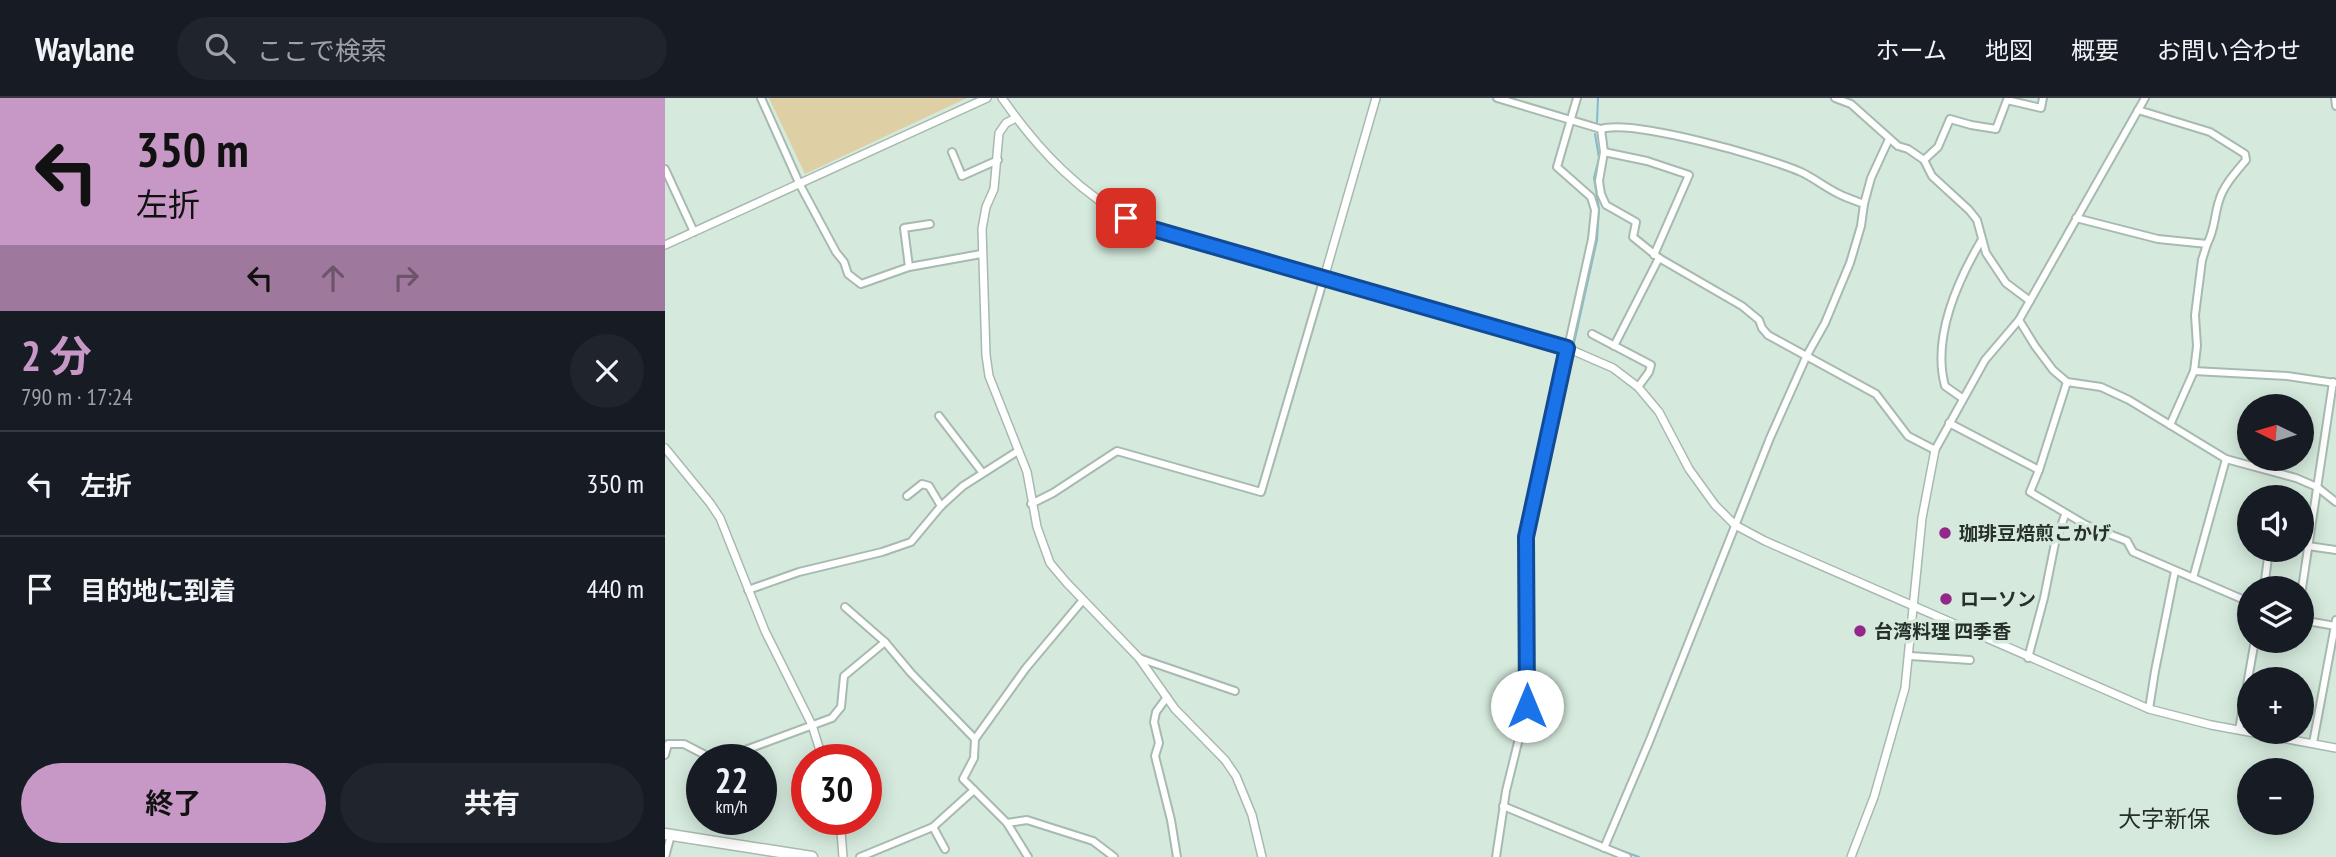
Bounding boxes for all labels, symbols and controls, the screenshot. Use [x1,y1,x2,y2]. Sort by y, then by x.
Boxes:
search box [177,17,667,80]
text: Waylane [35,27,135,70]
icon: search [201,29,239,67]
text: ここで検索 [257,34,387,67]
text: ホーム [1876,35,1947,66]
text: 地図 [1985,35,2033,66]
text: 概要 [2071,35,2119,66]
text: お問い合わせ [2157,35,2301,66]
text: 350 m [136,117,249,181]
icon: left [21,126,112,217]
text: 左折 [136,183,200,225]
pin [1096,188,1156,248]
icon: arrive [1107,199,1145,237]
icon: left [241,259,279,297]
icon: ahead [314,259,352,297]
icon: right [387,259,425,297]
text: 2 分 [21,328,92,383]
button: close [570,334,644,408]
text: 790 m · 17:24 [21,382,133,411]
north arrow [2237,394,2313,471]
map controls [2237,394,2314,835]
icon: left [21,465,59,503]
text: 350 m [586,467,644,500]
text: 左折 [80,469,132,502]
button: sound [2237,485,2314,562]
place label: 珈琲豆焙煎こかげ [1959,521,2111,545]
marker: 珈琲豆焙煎こかげ [1937,525,1953,541]
icon: arrive [21,570,59,608]
text: 440 m [586,572,644,605]
text: 目的地に到着 [80,574,236,607]
button: layers [2237,576,2314,653]
place label: ローソン [1960,587,2036,611]
marker: ローソン [1938,591,1954,607]
place label: 台湾料理 四季香 [1874,619,2011,643]
marker: 台湾料理 四季香 [1852,623,1868,639]
button: + [2237,667,2314,744]
position arrow [1490,669,1564,743]
speed limit sign: 30 [791,744,882,835]
text: 22 [715,757,748,803]
button: − [2237,758,2314,835]
button: 終了 [21,763,326,843]
button: 共有 [340,763,644,843]
text: km/h [716,795,747,818]
district label: 大字新保 [2118,804,2210,833]

